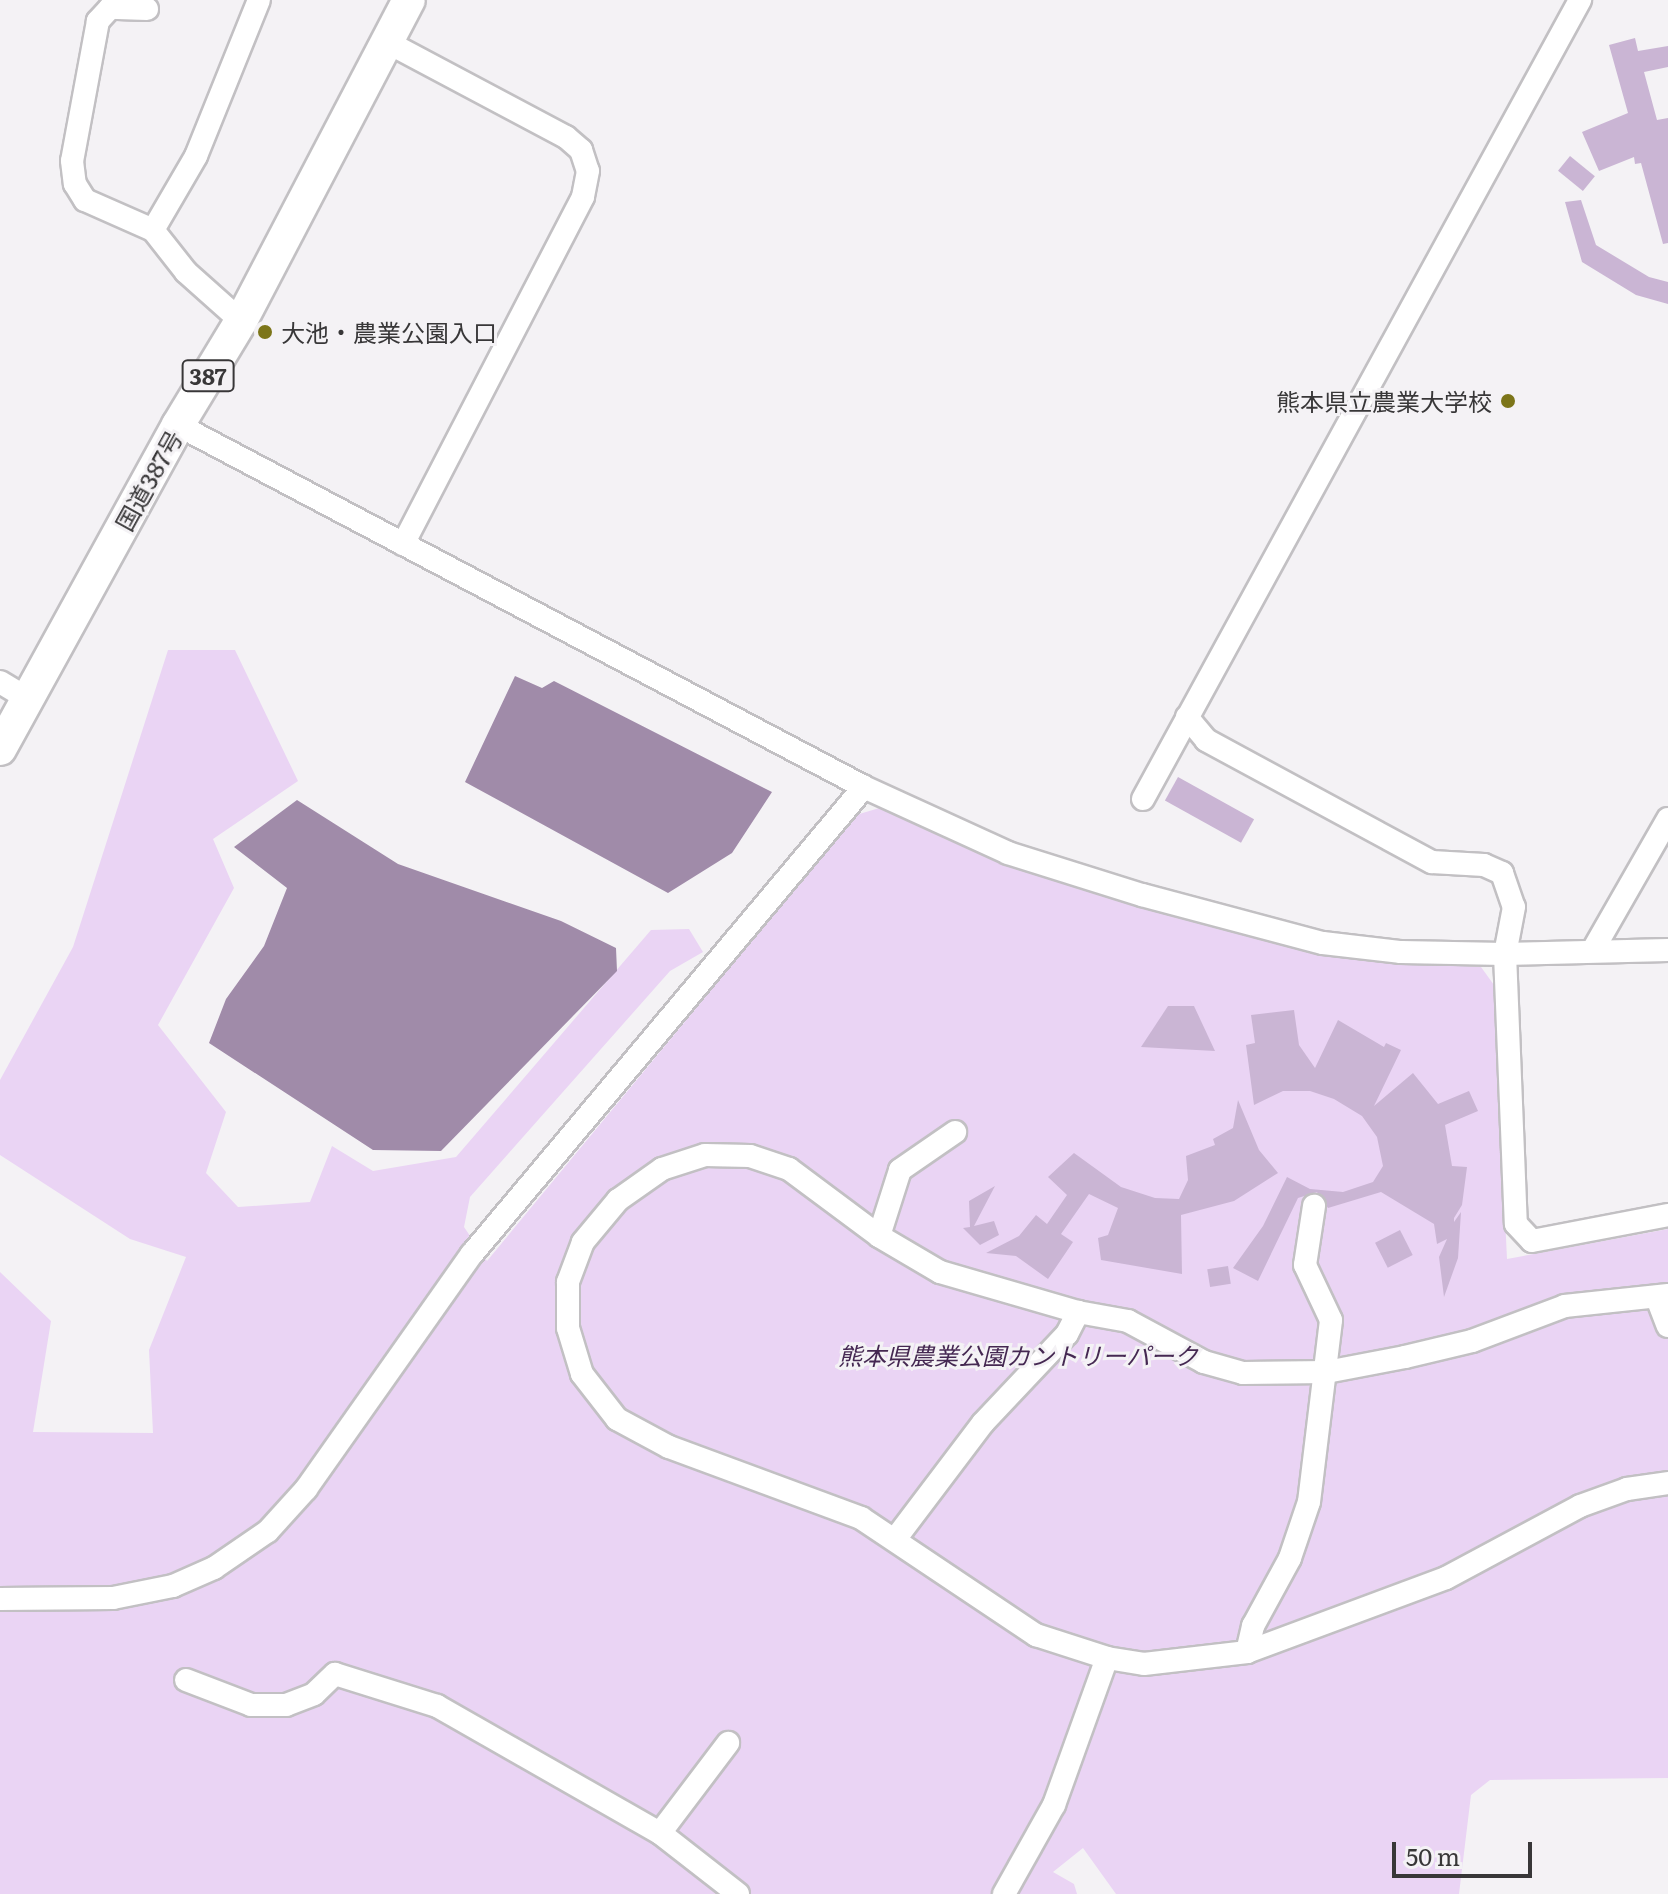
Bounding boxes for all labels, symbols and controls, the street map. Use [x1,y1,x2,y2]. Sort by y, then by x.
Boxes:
place label: 大池・農業公園入口 [281,318,497,346]
marker: 大池・農業公園入口 [256,323,274,341]
road number: 387 [180,358,236,394]
place label: 熊本県立農業大学校 [1276,387,1492,415]
marker: 熊本県立農業大学校 [1499,392,1517,410]
street label: 国道387号 [109,425,187,535]
park label: 熊本県農業公園カントリーパーク [838,1341,1198,1369]
scale bar [1396,1826,1536,1876]
text: 50 m [1406,1838,1460,1873]

